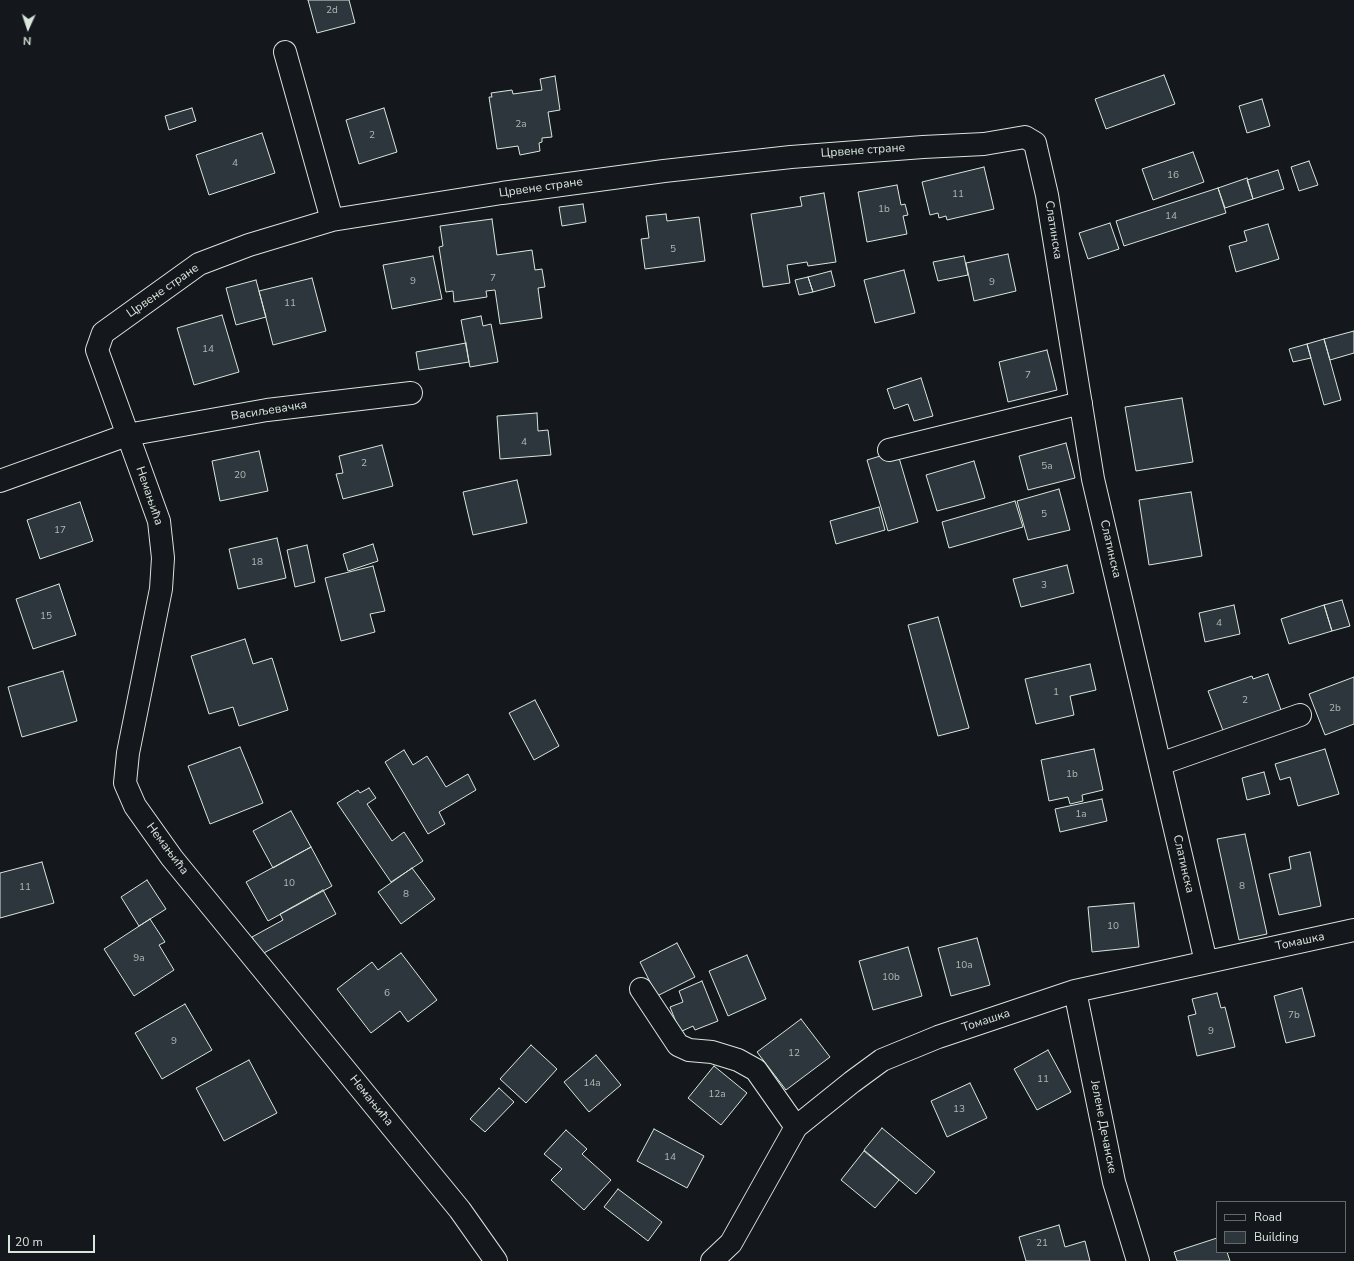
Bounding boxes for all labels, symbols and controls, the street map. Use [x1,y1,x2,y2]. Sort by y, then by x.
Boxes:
house number: 2d [326,5,338,17]
north arrow [8,8,48,48]
text: N [23,33,32,48]
house number: 2a [515,119,527,131]
house number: 2 [369,130,375,142]
street label: Црвене стране [820,141,906,161]
house number: 4 [232,158,238,170]
house number: 16 [1167,170,1179,182]
street label: Црвене стране [498,175,584,201]
house number: 11 [952,189,964,201]
street label: Слатинска [1041,200,1065,260]
house number: 1b [878,204,890,216]
house number: 14 [1165,211,1177,223]
house number: 5 [670,244,676,256]
street label: Црвене стране [124,261,202,321]
house number: 7 [490,273,496,285]
house number: 9 [410,276,416,288]
house number: 9 [989,277,995,289]
house number: 11 [284,298,296,310]
house number: 14 [202,344,214,356]
house number: 7 [1025,370,1031,382]
street label: Васиљевачка [230,398,308,424]
house number: 4 [521,437,527,449]
house number: 2 [361,458,367,470]
house number: 5a [1041,461,1053,473]
street label: Немањића [132,465,166,527]
house number: 20 [234,470,246,482]
house number: 5 [1041,509,1047,521]
street label: Слатинска [1096,519,1124,579]
house number: 17 [54,525,66,537]
house number: 18 [251,557,263,569]
house number: 3 [1041,580,1047,592]
house number: 15 [40,611,52,623]
house number: 4 [1216,618,1222,630]
house number: 1 [1053,687,1059,699]
house number: 2 [1242,695,1248,707]
house number: 2b [1329,703,1341,715]
house number: 1b [1066,769,1078,781]
house number: 1a [1075,809,1087,821]
street label: Немањића [143,820,191,878]
street label: Слатинска [1169,834,1197,894]
house number: 10 [283,878,295,890]
house number: 8 [1239,881,1245,893]
house number: 11 [19,882,31,894]
house number: 8 [403,889,409,901]
house number: 10 [1107,921,1119,933]
street label: Томашка [1274,930,1326,954]
house number: 9a [133,953,145,965]
house number: 10a [955,960,973,972]
house number: 10b [882,972,900,984]
house number: 6 [384,988,390,1000]
street label: Томашка [960,1006,1012,1036]
house number: 7b [1288,1010,1300,1022]
house number: 9 [1208,1026,1214,1038]
house number: 9 [171,1036,177,1048]
house number: 12 [788,1048,800,1060]
street label: Немањића [346,1073,396,1129]
house number: 11 [1037,1074,1049,1086]
house number: 14a [583,1078,601,1090]
street label: Јелене Дечанске [1087,1079,1119,1175]
house number: 12a [708,1089,726,1101]
house number: 13 [953,1104,965,1116]
house number: 14 [664,1152,676,1164]
legend [1216,1201,1346,1253]
text: Road [1254,1209,1282,1225]
scale bar [10,1227,97,1253]
text: Building [1254,1229,1299,1245]
text: 20 m [15,1234,43,1250]
house number: 21 [1036,1238,1048,1250]

